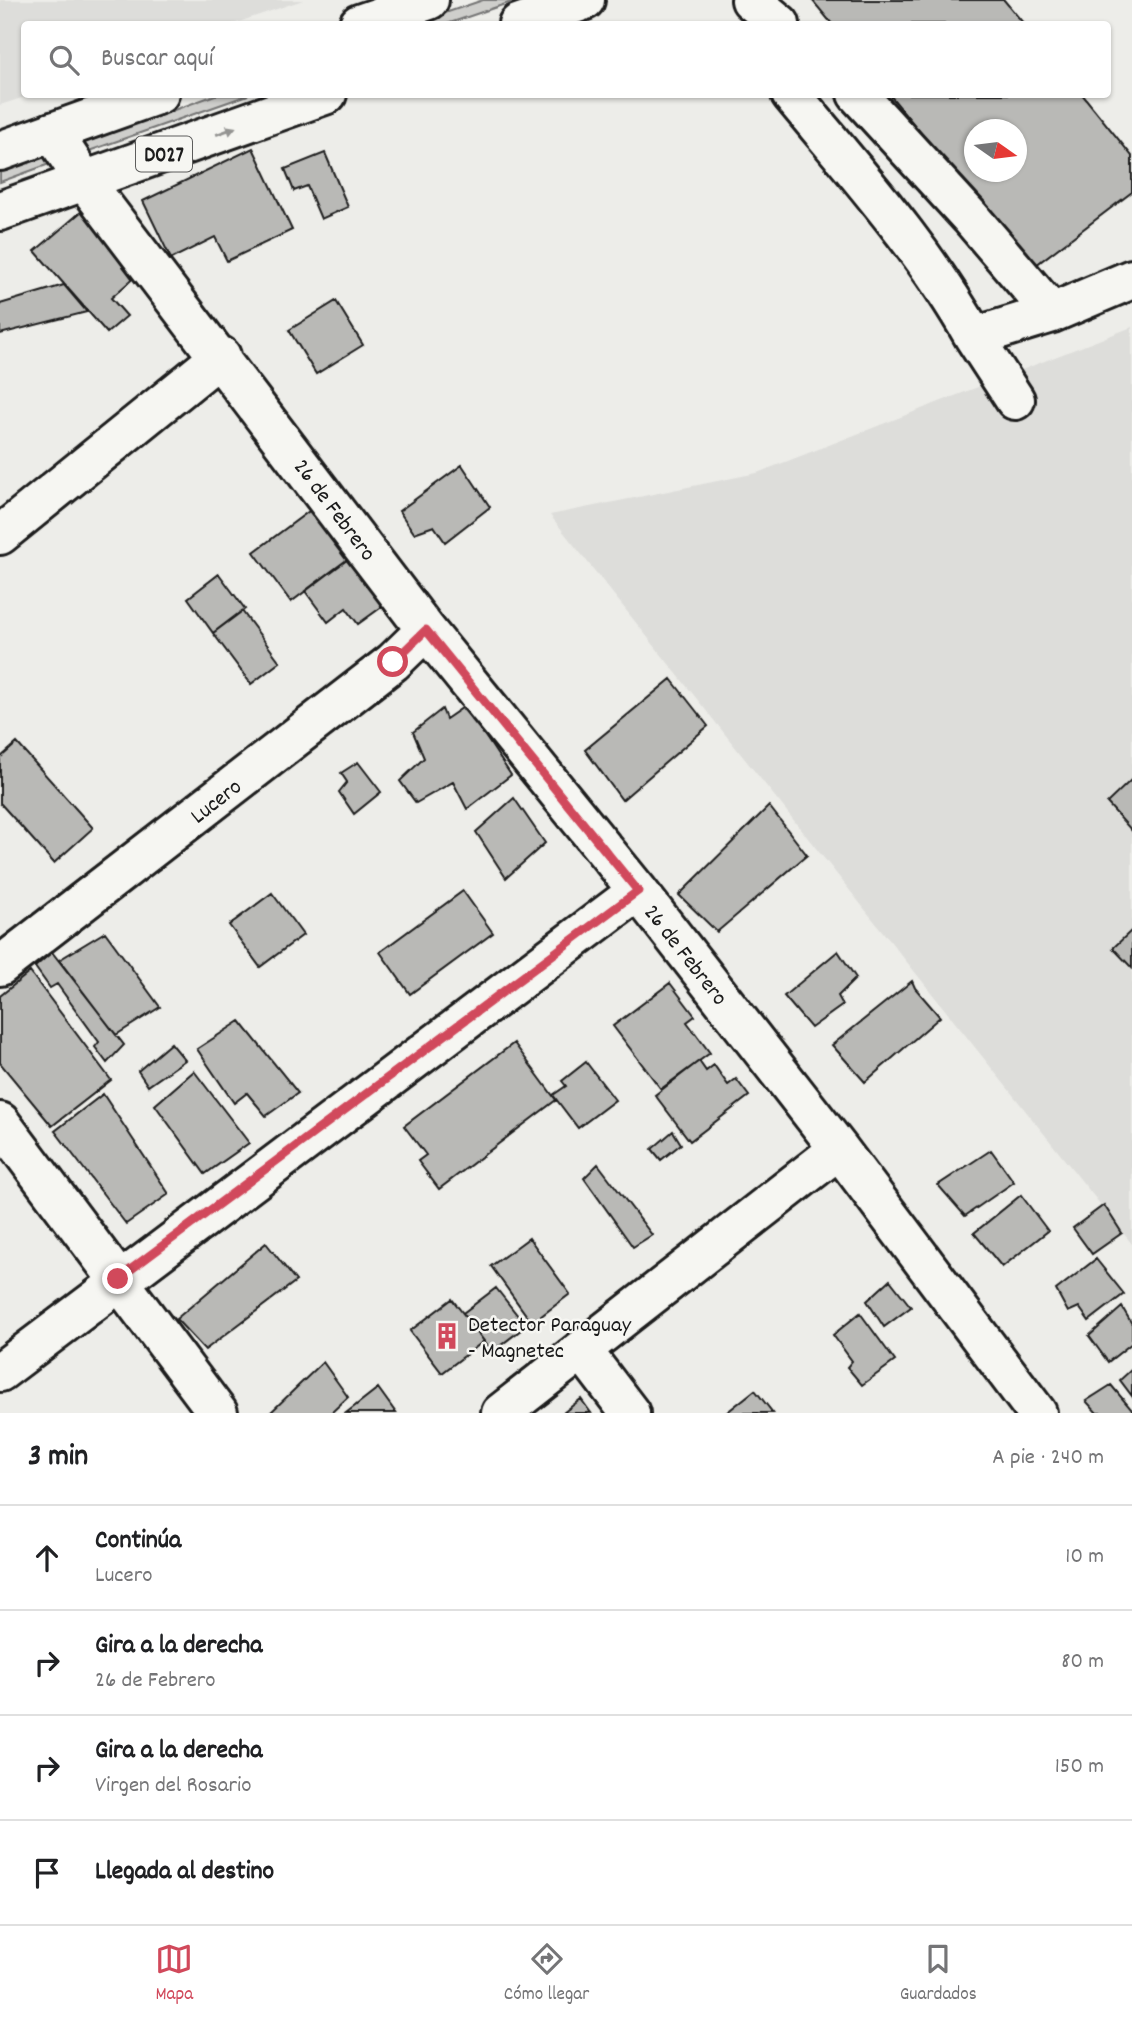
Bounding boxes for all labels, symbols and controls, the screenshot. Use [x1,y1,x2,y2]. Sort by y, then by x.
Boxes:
search box [21,21,1111,98]
icon: search [45,41,83,79]
text: Buscar aquí [101,41,213,78]
north arrow [964,119,1027,182]
one-way arrow [216,126,237,137]
road number: D027 [136,136,192,172]
street label: 26 de Febrero [284,453,383,569]
route start [377,646,408,677]
street label: Lucero [184,772,250,833]
street label: 26 de Febrero [634,899,734,1014]
route end [102,1263,133,1294]
place label: Detector Paraguay - Magnetec [468,1310,632,1369]
building icon: Detector Paraguay - Magnetec [432,1321,462,1351]
text: 3 min [28,1437,88,1480]
text: A pie · 240 m [992,1442,1104,1475]
text: Continúa [95,1523,181,1560]
icon: ahead [28,1539,66,1577]
text: 10 m [1065,1541,1104,1574]
text: Lucero [95,1560,152,1593]
text: Gira a la derecha [95,1628,262,1665]
icon: right [28,1644,66,1682]
text: 80 m [1061,1646,1104,1679]
text: 26 de Febrero [95,1665,216,1698]
text: Gira a la derecha [95,1733,262,1770]
icon: right [28,1749,66,1787]
text: 150 m [1055,1751,1104,1784]
text: Virgen del Rosario [95,1770,251,1803]
icon: arrive [28,1854,66,1892]
text: Llegada al destino [95,1854,274,1891]
tab: Mapa [155,1940,193,2009]
tab: Cómo llegar [504,1940,589,2009]
tab: Guardados [900,1940,977,2009]

